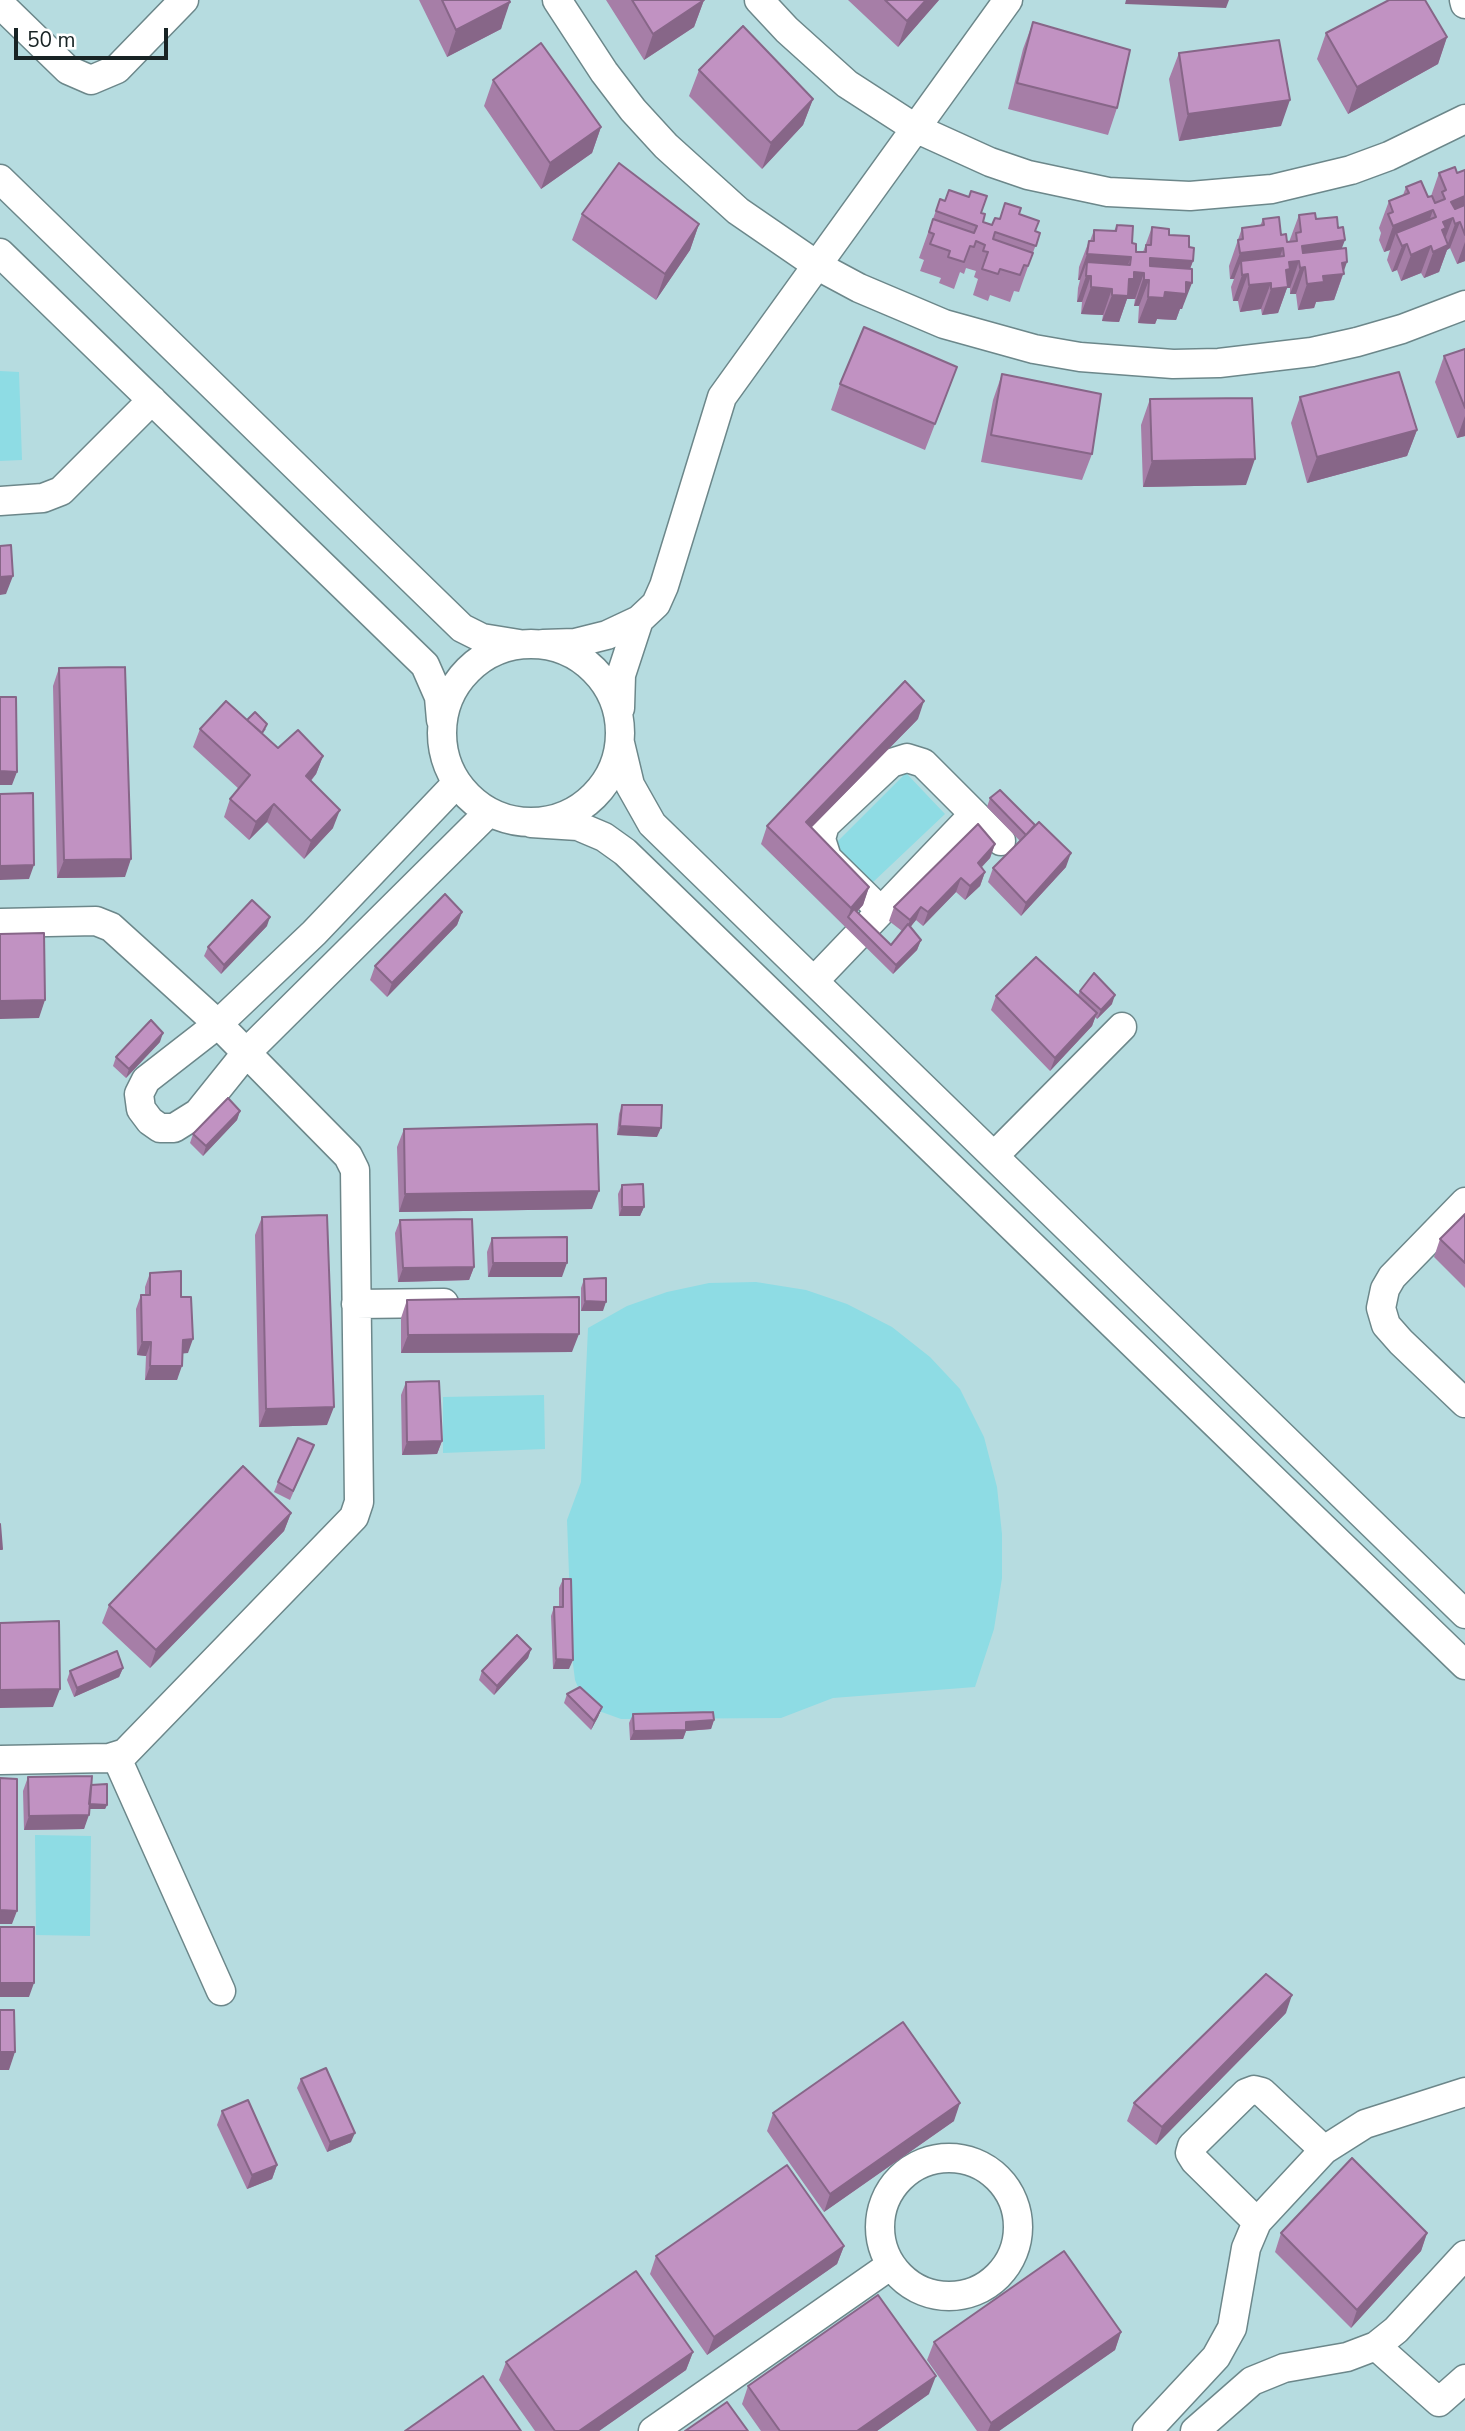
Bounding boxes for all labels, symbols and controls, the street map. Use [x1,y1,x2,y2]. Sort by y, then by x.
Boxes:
scale bar [18,14,172,58]
text: 50 m [27,26,76,54]

